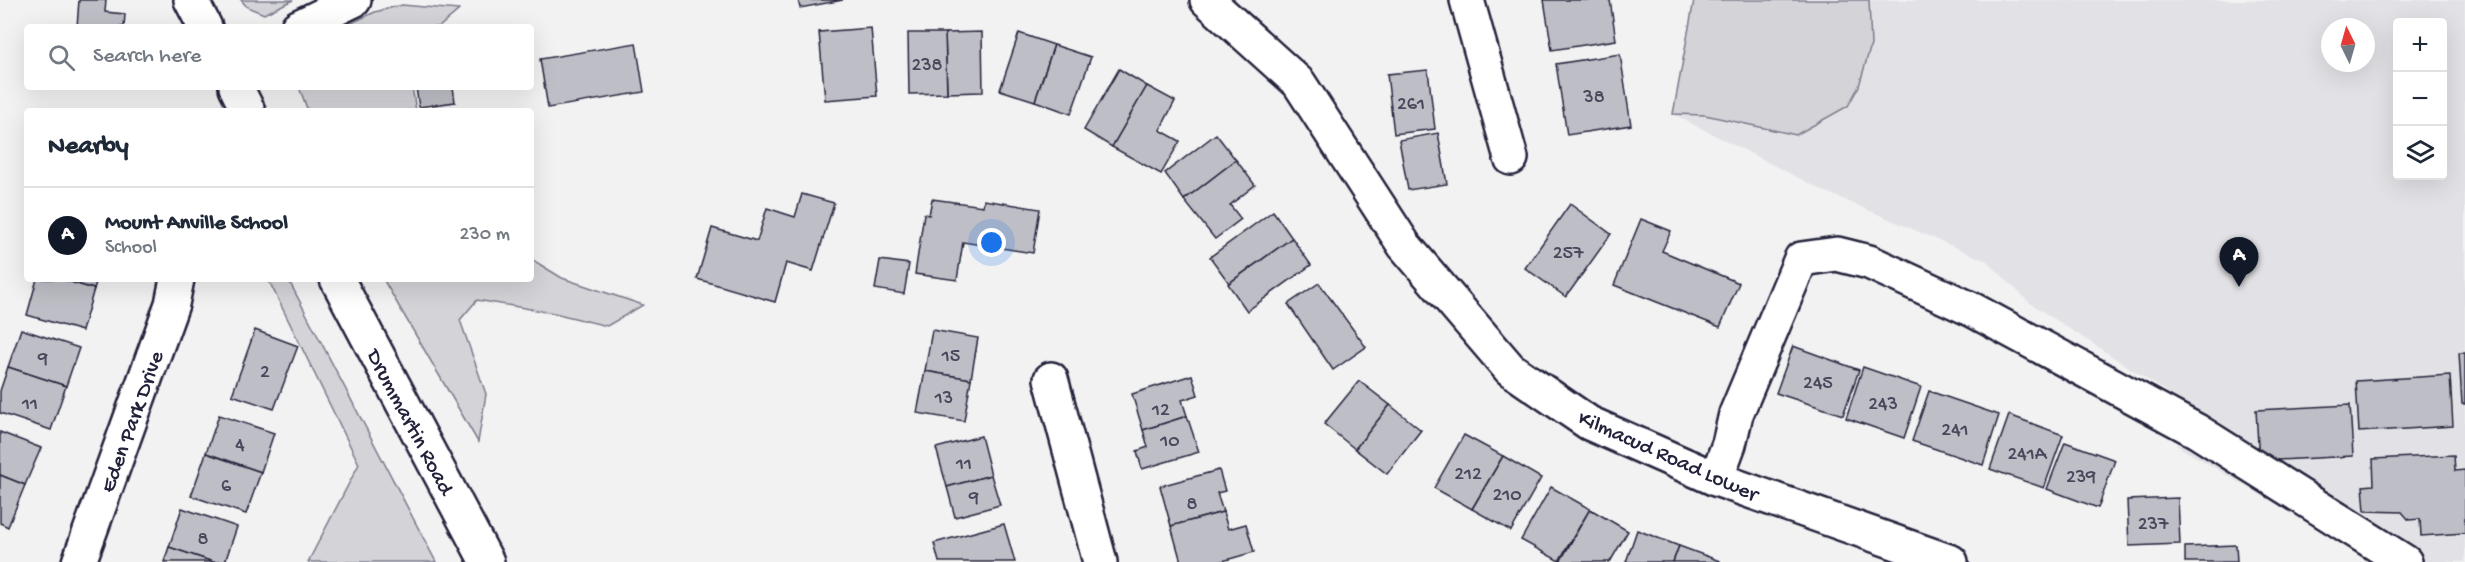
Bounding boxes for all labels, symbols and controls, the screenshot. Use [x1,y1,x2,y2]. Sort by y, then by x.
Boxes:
north arrow [2321,18,2375,72]
map controls [2393,18,2447,180]
button: + [2393,18,2447,72]
search box [24,24,534,90]
icon: search [45,41,78,74]
text: Search here [93,44,201,70]
house number: 238 [911,55,943,78]
button: − [2393,72,2447,126]
house number: 38 [1582,87,1605,110]
house number: 261 [1397,94,1425,117]
button: layers [2393,126,2447,180]
text: Nearby [48,132,129,163]
text: Mount Anville School [105,211,288,237]
text: A [62,224,73,247]
text: 230 m [460,224,510,247]
your location [977,228,1006,257]
text: School [105,237,157,260]
pin: A [2220,238,2258,287]
house number: 257 [1553,243,1584,266]
street label: Drummartin Road [358,344,459,502]
house number: 15 [941,346,960,369]
street label: Eden Park Drive [96,347,172,497]
house number: 9 [37,349,48,372]
house number: 2 [260,362,270,385]
house number: 245 [1803,373,1833,396]
house number: 13 [934,388,953,411]
house number: 11 [21,394,38,417]
house number: 243 [1868,394,1898,417]
house number: 12 [1151,400,1170,423]
street label: Kilmacud Road Lower [1573,406,1763,510]
house number: 241 [1941,420,1969,443]
house number: 10 [1159,431,1180,454]
house number: 4 [235,435,245,458]
house number: 241A [2007,444,2048,467]
house number: 11 [955,454,972,477]
house number: 212 [1454,464,1482,487]
house number: 239 [2066,467,2096,490]
house number: 6 [221,476,232,499]
house number: 210 [1492,485,1522,508]
house number: 9 [968,488,979,511]
house number: 8 [1187,494,1198,517]
house number: 237 [2138,514,2169,537]
house number: 8 [198,529,209,552]

